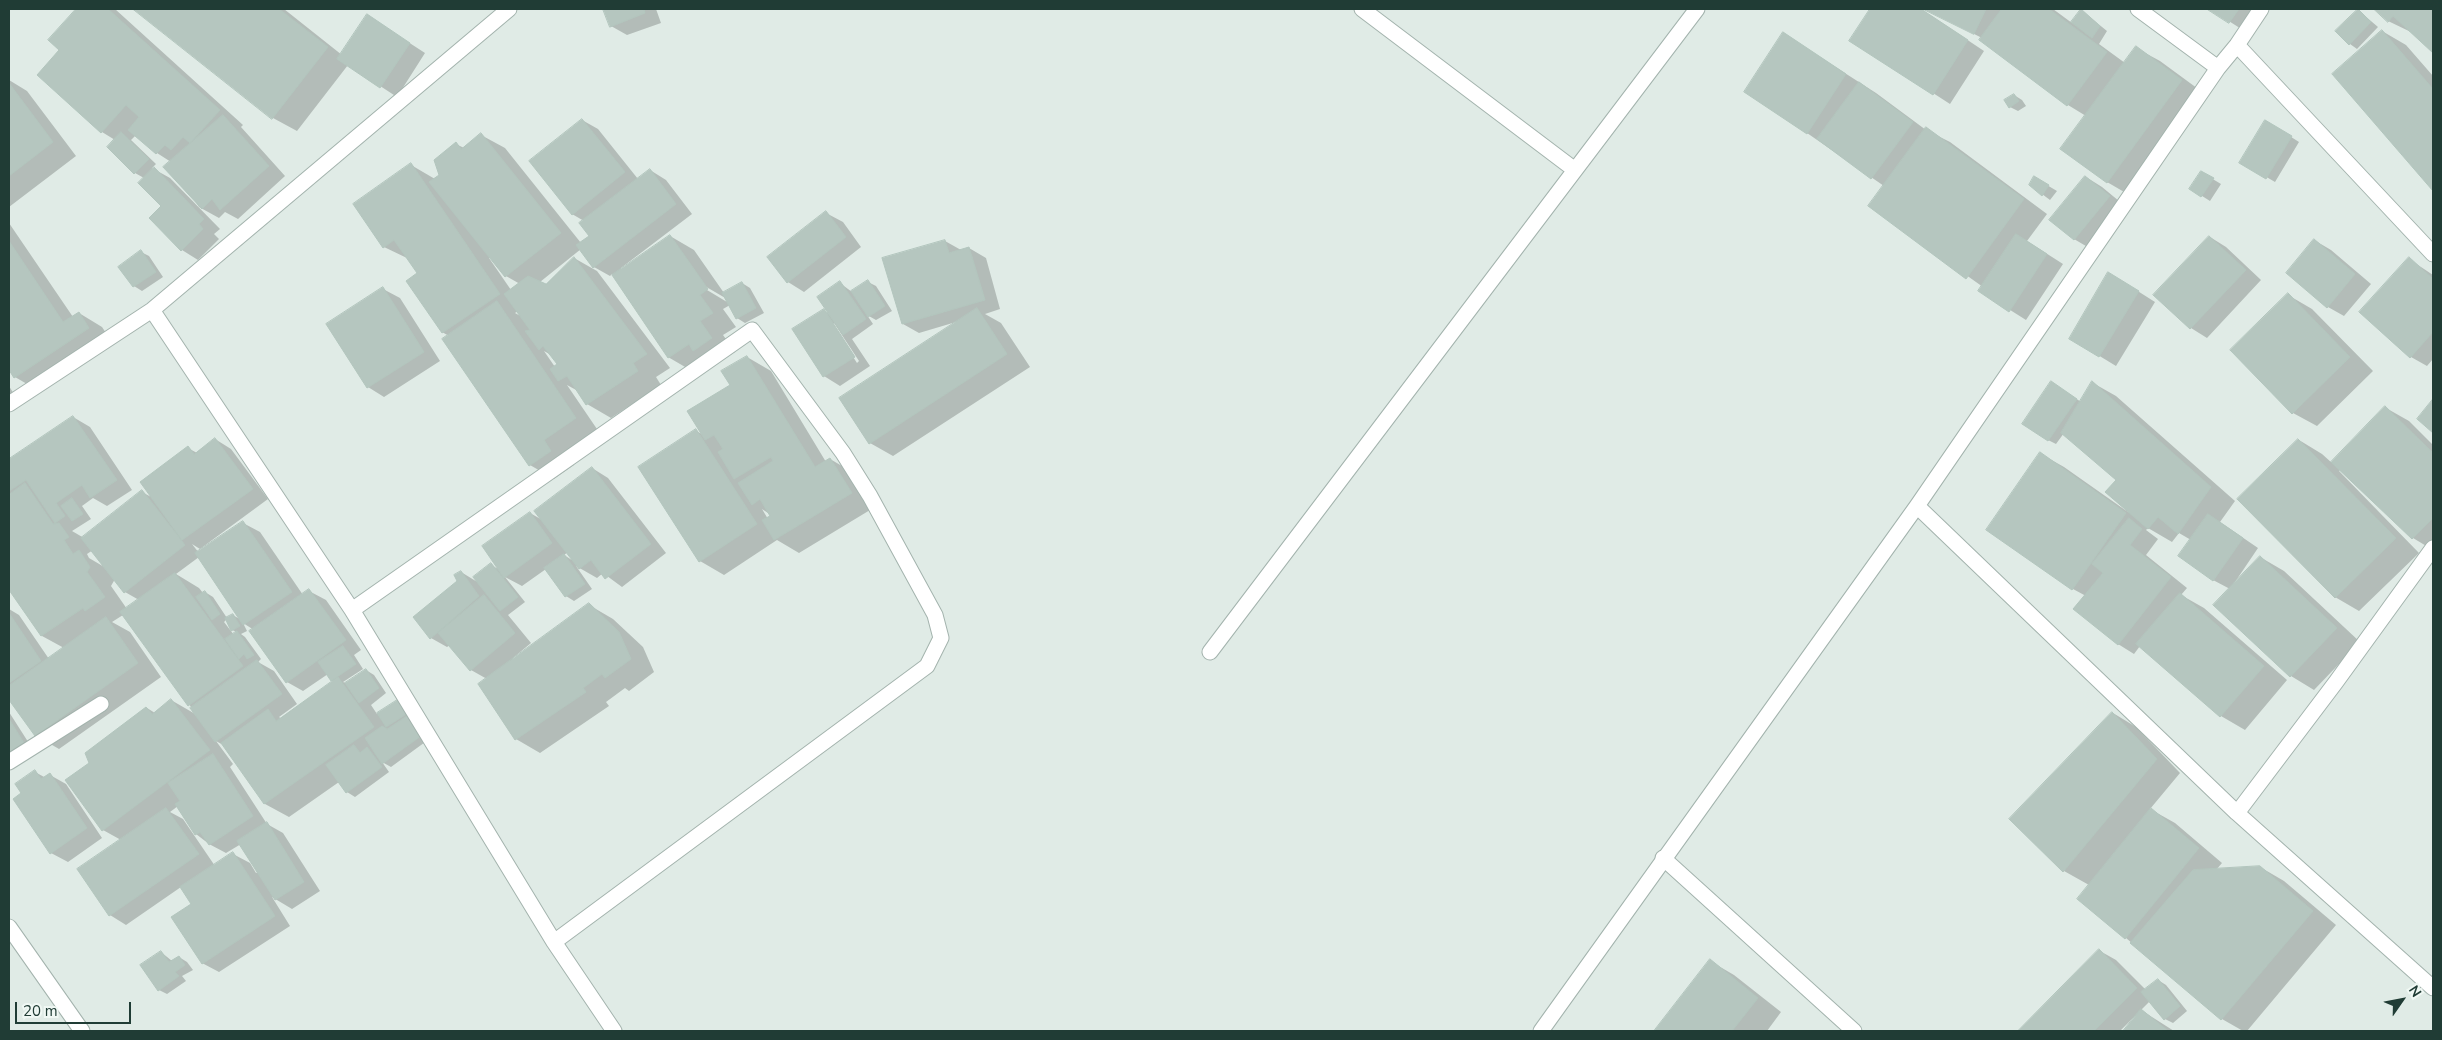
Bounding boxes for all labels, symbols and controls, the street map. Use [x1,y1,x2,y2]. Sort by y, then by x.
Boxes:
north arrow [2377,975,2427,1025]
text: N [2404,982,2426,1001]
scale bar [18,992,134,1024]
text: 20 m [23,1001,58,1021]

